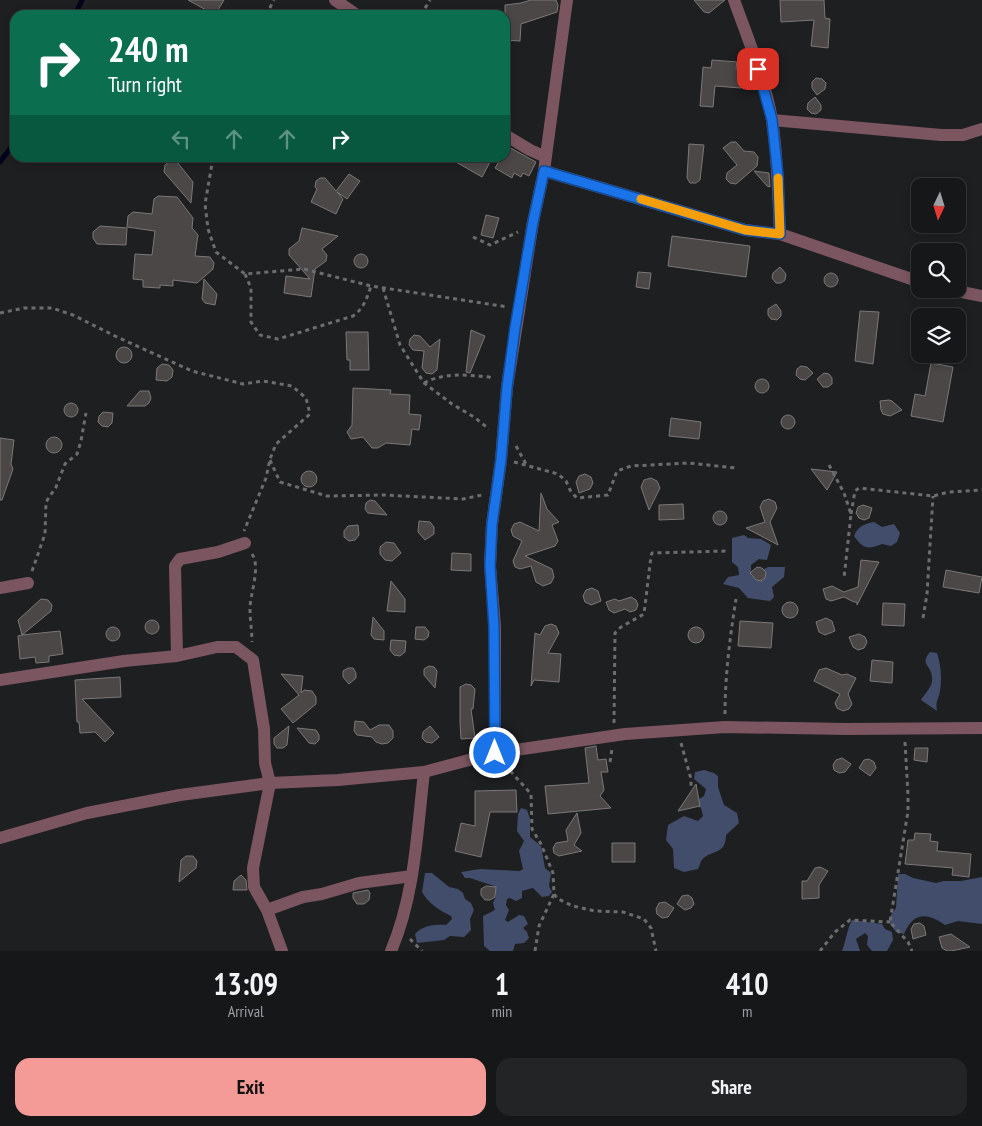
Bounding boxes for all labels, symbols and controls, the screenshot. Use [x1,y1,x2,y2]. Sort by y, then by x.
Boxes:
text: 240 m [108,26,189,72]
icon: right [25,30,90,95]
pin [737,48,779,90]
icon: arrive [744,55,772,83]
text: Turn right [108,70,182,98]
icon: left [167,125,195,153]
icon: ahead [220,125,248,153]
icon: ahead [273,125,301,153]
icon: right [326,125,354,153]
north arrow [911,178,966,232]
map controls [911,178,966,363]
button: search [911,243,966,298]
button: layers [911,308,966,363]
position arrow [468,726,520,778]
text: 13:09 [213,964,278,1003]
text: 1 [495,964,509,1003]
text: 410 [726,964,769,1003]
text: Arrival [228,1001,264,1021]
text: min [491,1001,512,1021]
text: m [742,1001,752,1021]
button: Exit [15,1058,486,1116]
button: Share [496,1058,967,1116]

